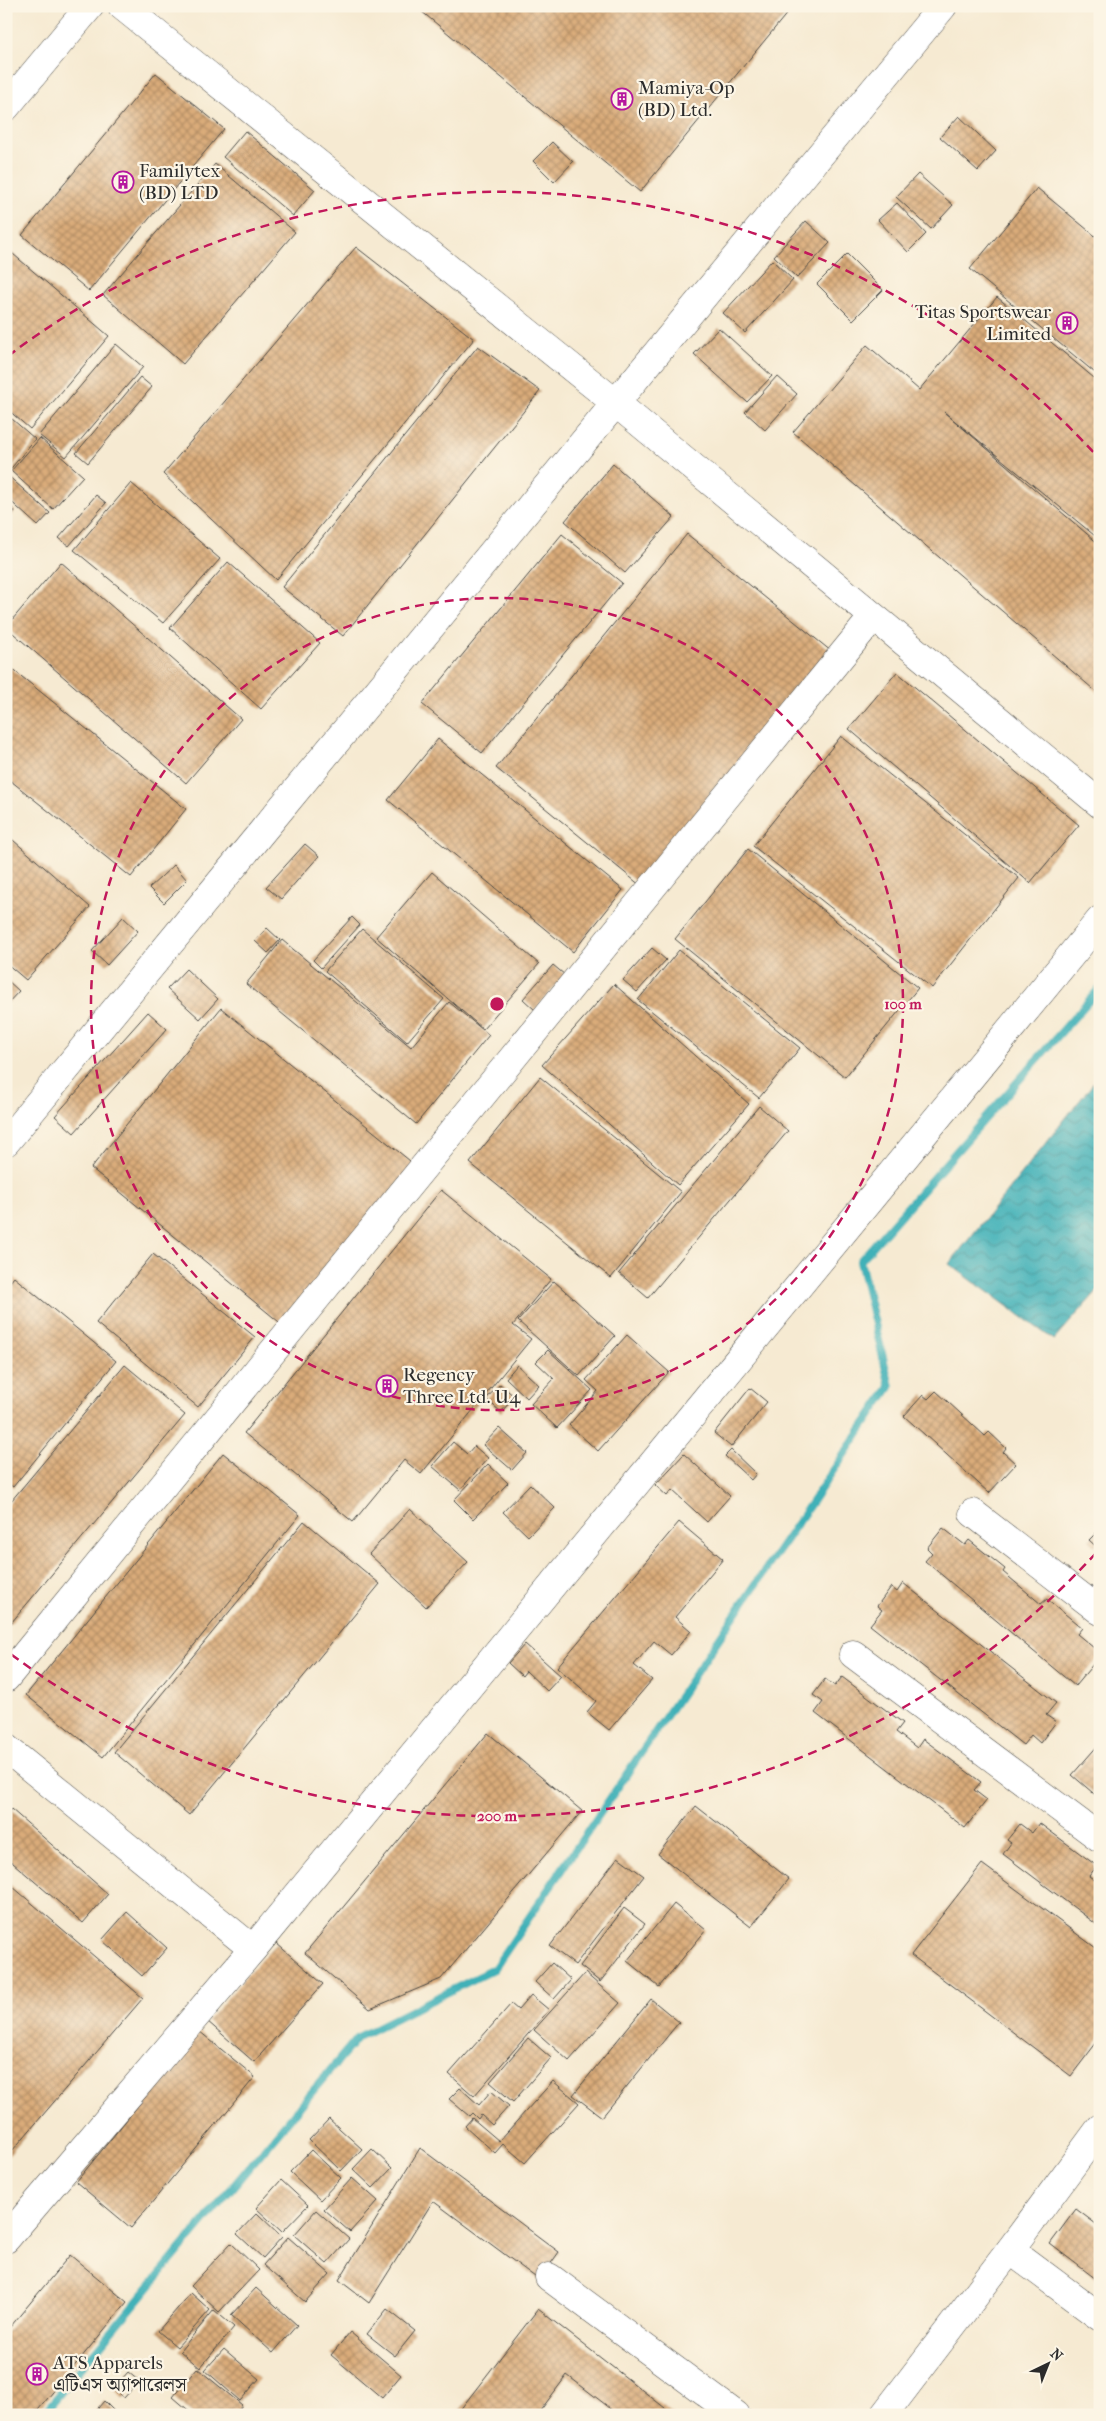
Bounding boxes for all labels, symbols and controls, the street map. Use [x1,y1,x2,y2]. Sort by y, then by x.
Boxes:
place label: Mamiya-Op (BD) Ltd. [638,77,734,121]
building icon: Mamiya-Op (BD) Ltd. [610,87,634,111]
place label: Familytex (BD) LTD [139,160,220,204]
building icon: Familytex (BD) LTD [111,170,135,194]
place label: Titas Sportswear Limited [915,301,1052,345]
building icon: Titas Sportswear Limited [1055,311,1079,335]
centre of rings [488,995,506,1013]
text: 100 m [884,995,922,1013]
place label: Regency Three Ltd. U4 [403,1364,521,1408]
building icon: Regency Three Ltd. U4 [375,1374,399,1398]
text: 200 m [477,1807,517,1825]
north arrow [1024,2338,1074,2388]
text: N [1047,2345,1066,2365]
place label: ATS Apparels এটিএস অ্যাপারেলস [52,2352,188,2396]
building icon: ATS Apparels এটিএস অ্যাপারেলস [25,2362,49,2386]

